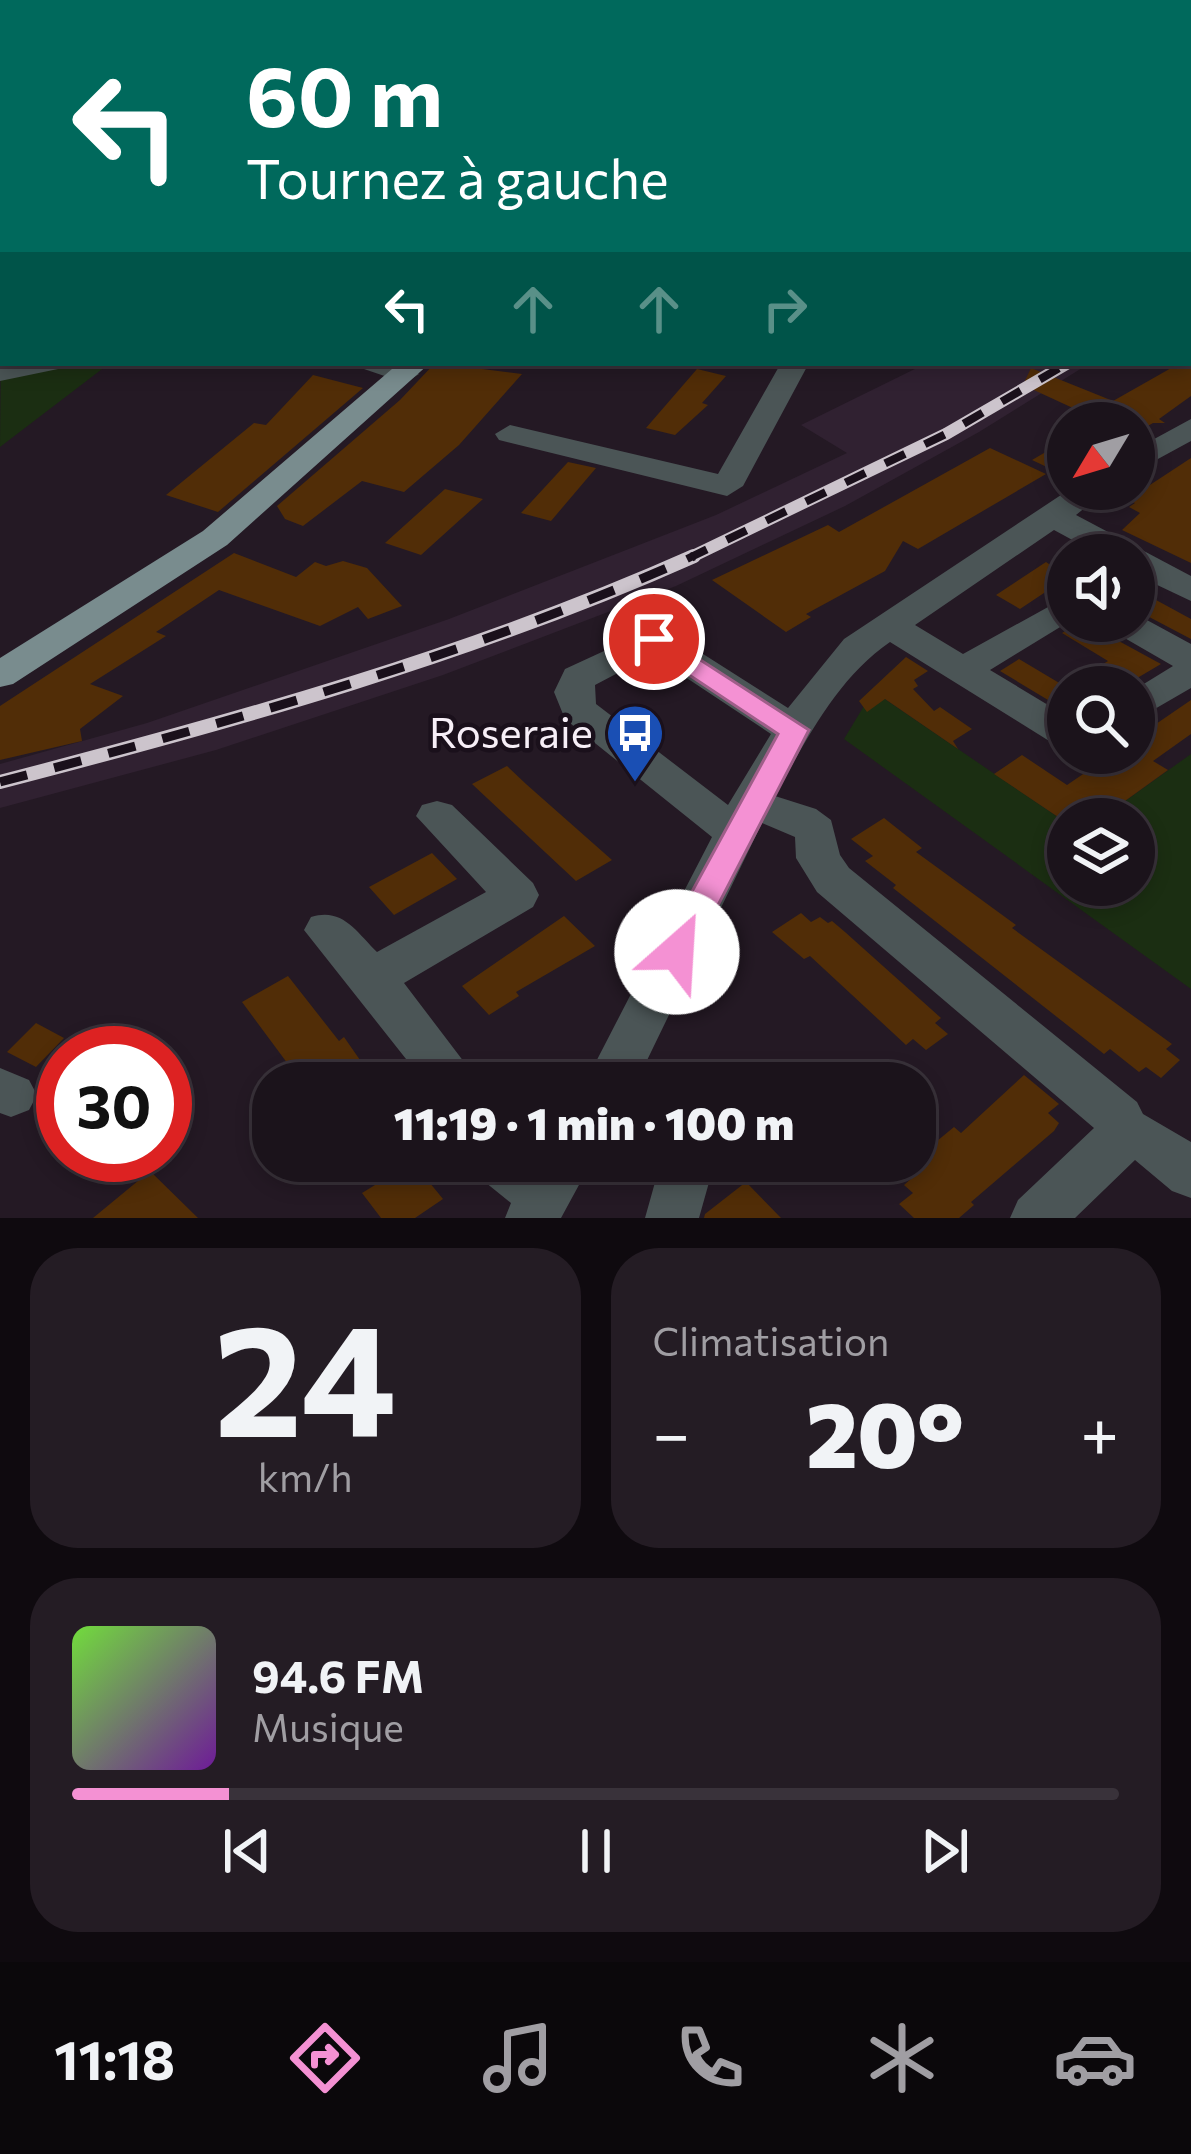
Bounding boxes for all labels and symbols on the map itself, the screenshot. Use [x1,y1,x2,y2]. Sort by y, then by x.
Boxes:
north arrow [1047,402,1155,510]
pin [603,588,705,690]
bus stop icon: Roseraie [604,702,666,784]
place label: Roseraie [429,705,593,757]
position arrow [614,889,740,1015]
speed limit sign: 30 [36,1026,192,1182]

